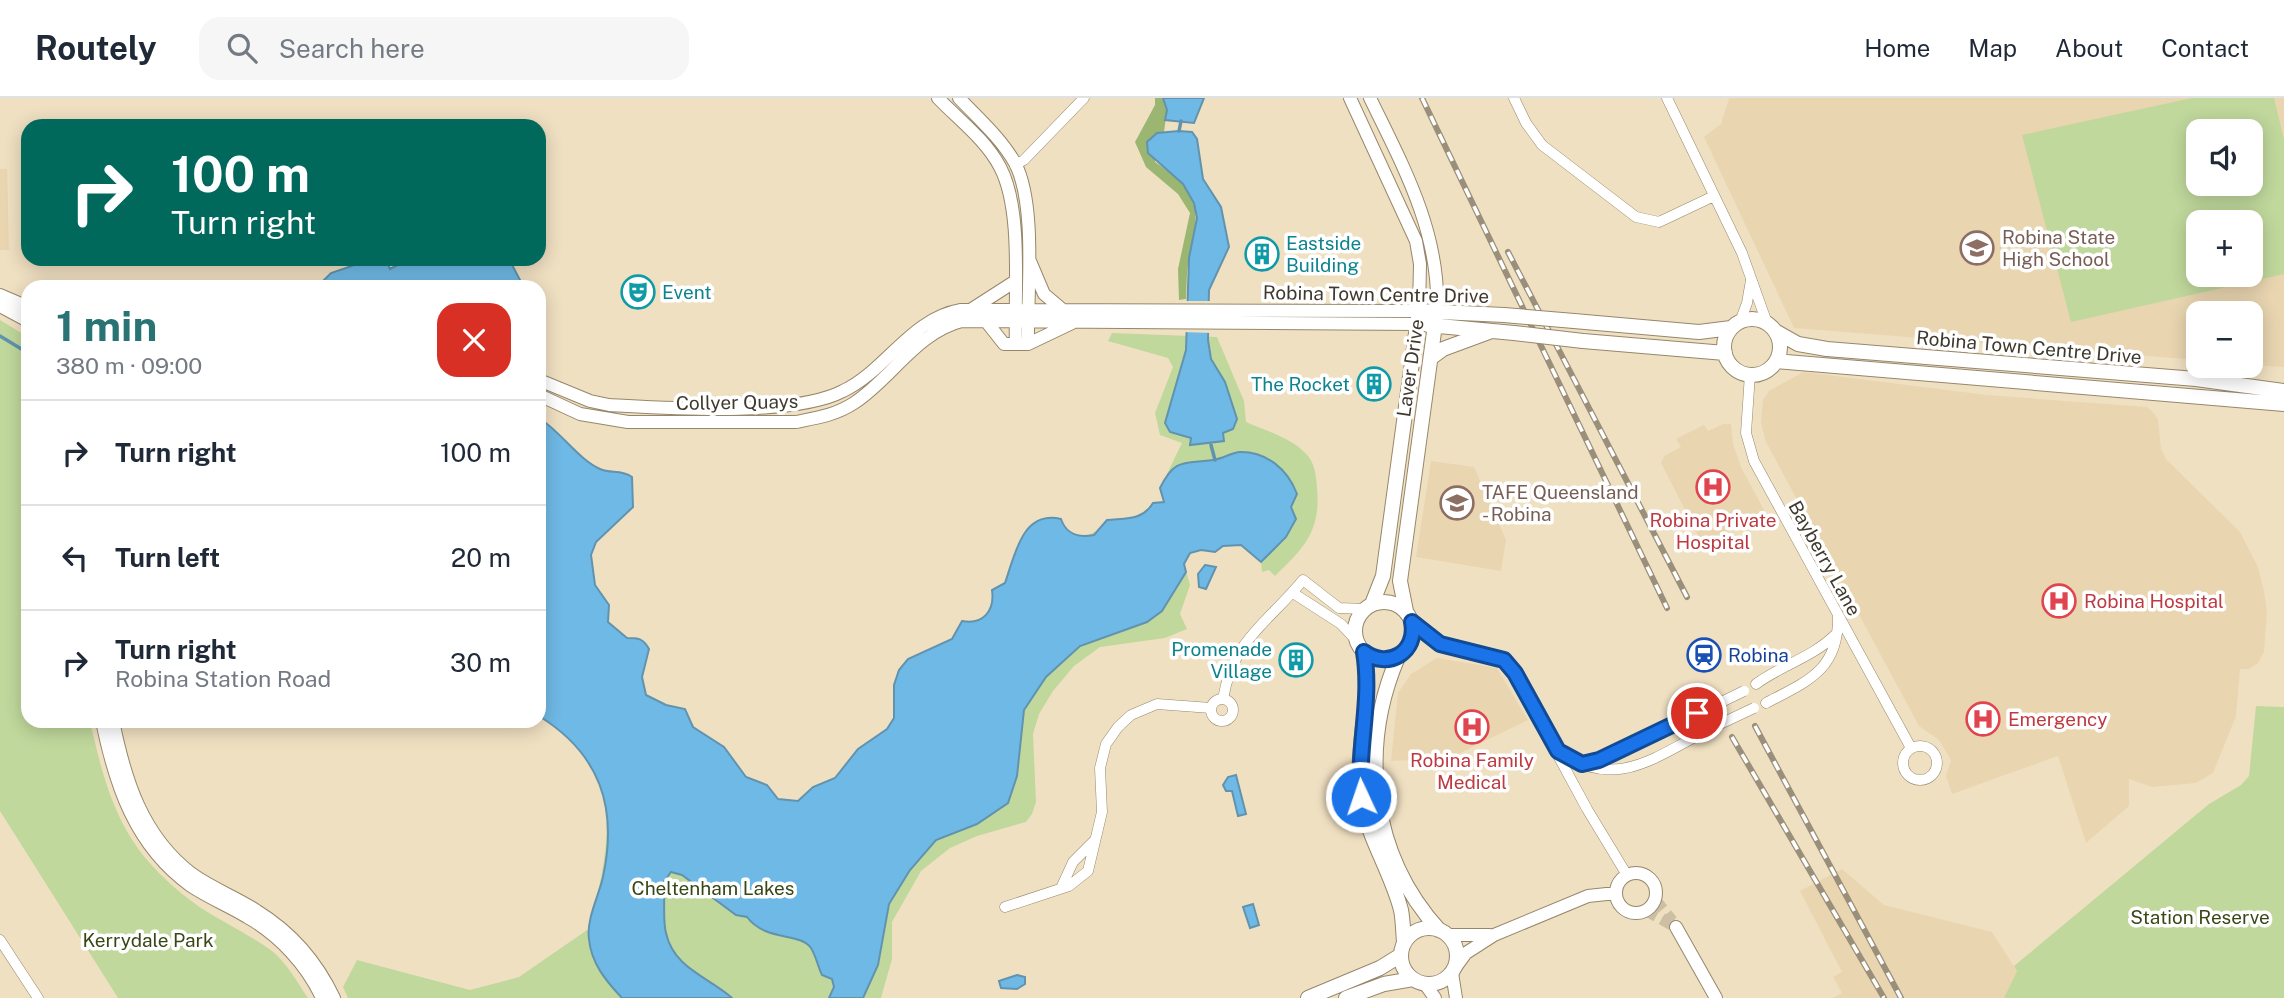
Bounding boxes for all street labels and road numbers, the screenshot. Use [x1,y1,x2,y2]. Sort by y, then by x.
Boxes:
street label: Robina Town Centre Drive [1263,281,1489,307]
street label: Laver Drive [1392,318,1428,418]
street label: Robina Town Centre Drive [1915,326,2143,368]
street label: Collyer Quays [676,390,798,414]
street label: Bayberry Lane [1784,497,1866,619]

